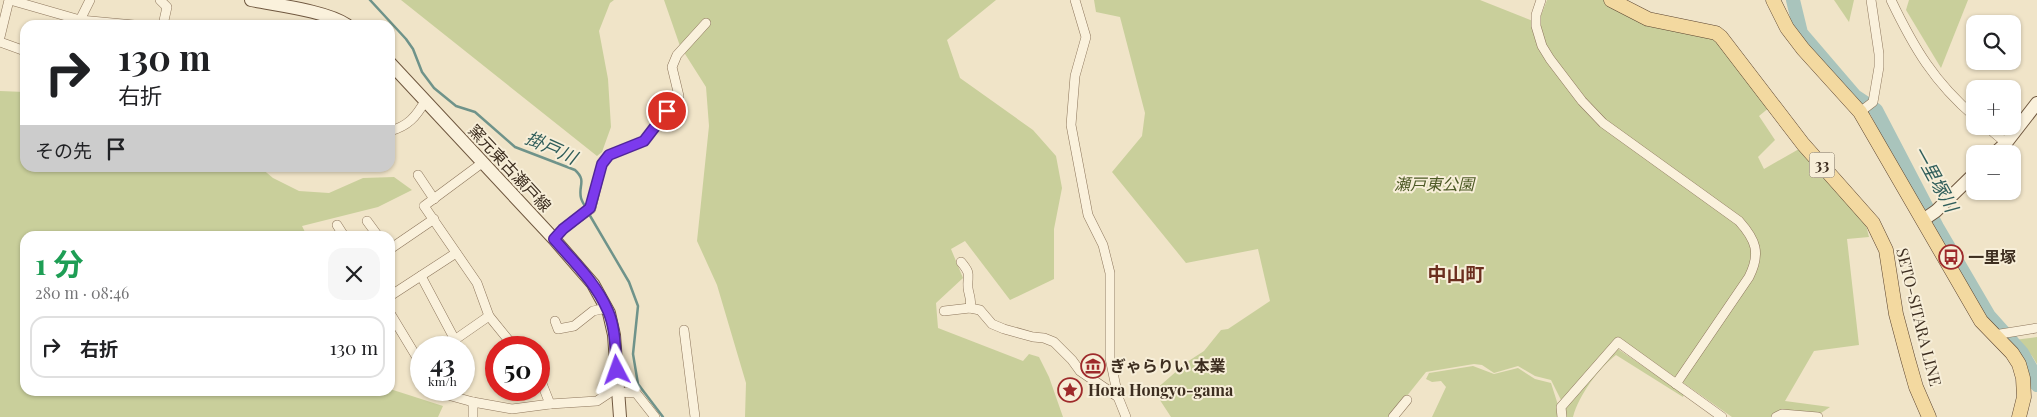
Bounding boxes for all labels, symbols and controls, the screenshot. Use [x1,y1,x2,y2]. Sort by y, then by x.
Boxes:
map controls [1966,15,2021,200]
button: search [1966,15,2021,70]
text: 130 m [118,33,211,80]
icon: right [35,40,100,105]
text: 右折 [118,80,162,110]
button: + [1966,80,2021,135]
pin [646,90,688,132]
icon: arrive [653,97,681,125]
street label: 窯元東古瀬戸線 [464,120,556,216]
water label: 掛戸川 [522,125,583,170]
icon: arrive [102,135,130,163]
text: その先 [35,137,92,163]
water label: 一里塚川 [1908,141,1965,218]
button: − [1966,145,2021,200]
road number: 33 [1810,152,1834,178]
park label: 瀬戸東公園 [1394,173,1476,194]
text: 1 分 [35,243,83,283]
bus stop icon: 一里塚 [1938,244,1964,270]
street label: SETO-SITARA LINE [1892,246,1947,388]
place label: 一里塚 [1968,246,2016,267]
button: close [328,248,380,300]
district label: 中山町 [1427,260,1485,286]
text: 280 m · 08:46 [35,282,129,303]
icon: right [37,333,65,361]
text: 130 m [330,334,378,360]
text: 右折 [80,335,118,361]
speed limit sign: 50 [485,336,550,401]
position arrow [590,343,642,395]
text: 43 [430,346,455,379]
museum icon: ぎゃらりい 本業 [1080,353,1106,379]
place label: ぎゃらりい 本業 [1110,355,1225,376]
text: km/h [428,373,457,389]
place icon: Hora Hongyo-gama [1057,377,1083,403]
place label: Hora Hongyo-gama [1088,379,1234,400]

